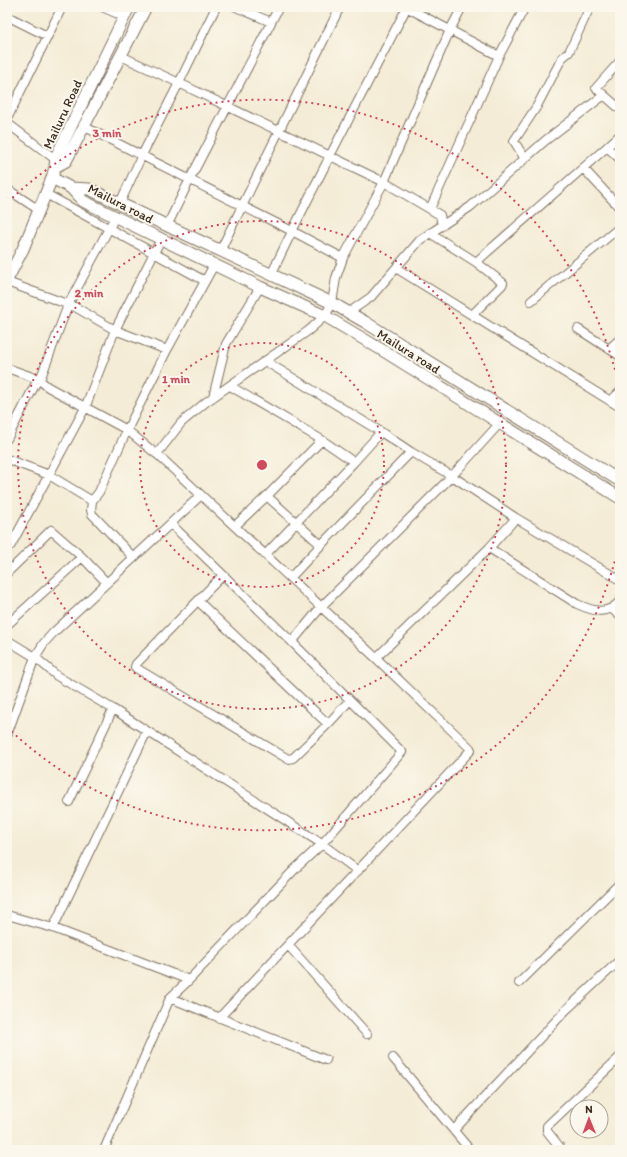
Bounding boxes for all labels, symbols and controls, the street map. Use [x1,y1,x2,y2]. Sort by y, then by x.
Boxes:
street label: Mailuru Road [40,77,85,151]
text: 3 min [93,126,122,140]
street label: Mailura road [86,181,156,226]
text: 2 min [75,286,104,300]
street label: Mailura road [374,326,443,377]
text: 1 min [162,372,191,386]
centre of rings [255,458,269,472]
north arrow [569,1099,609,1139]
text: N [585,1103,593,1116]

